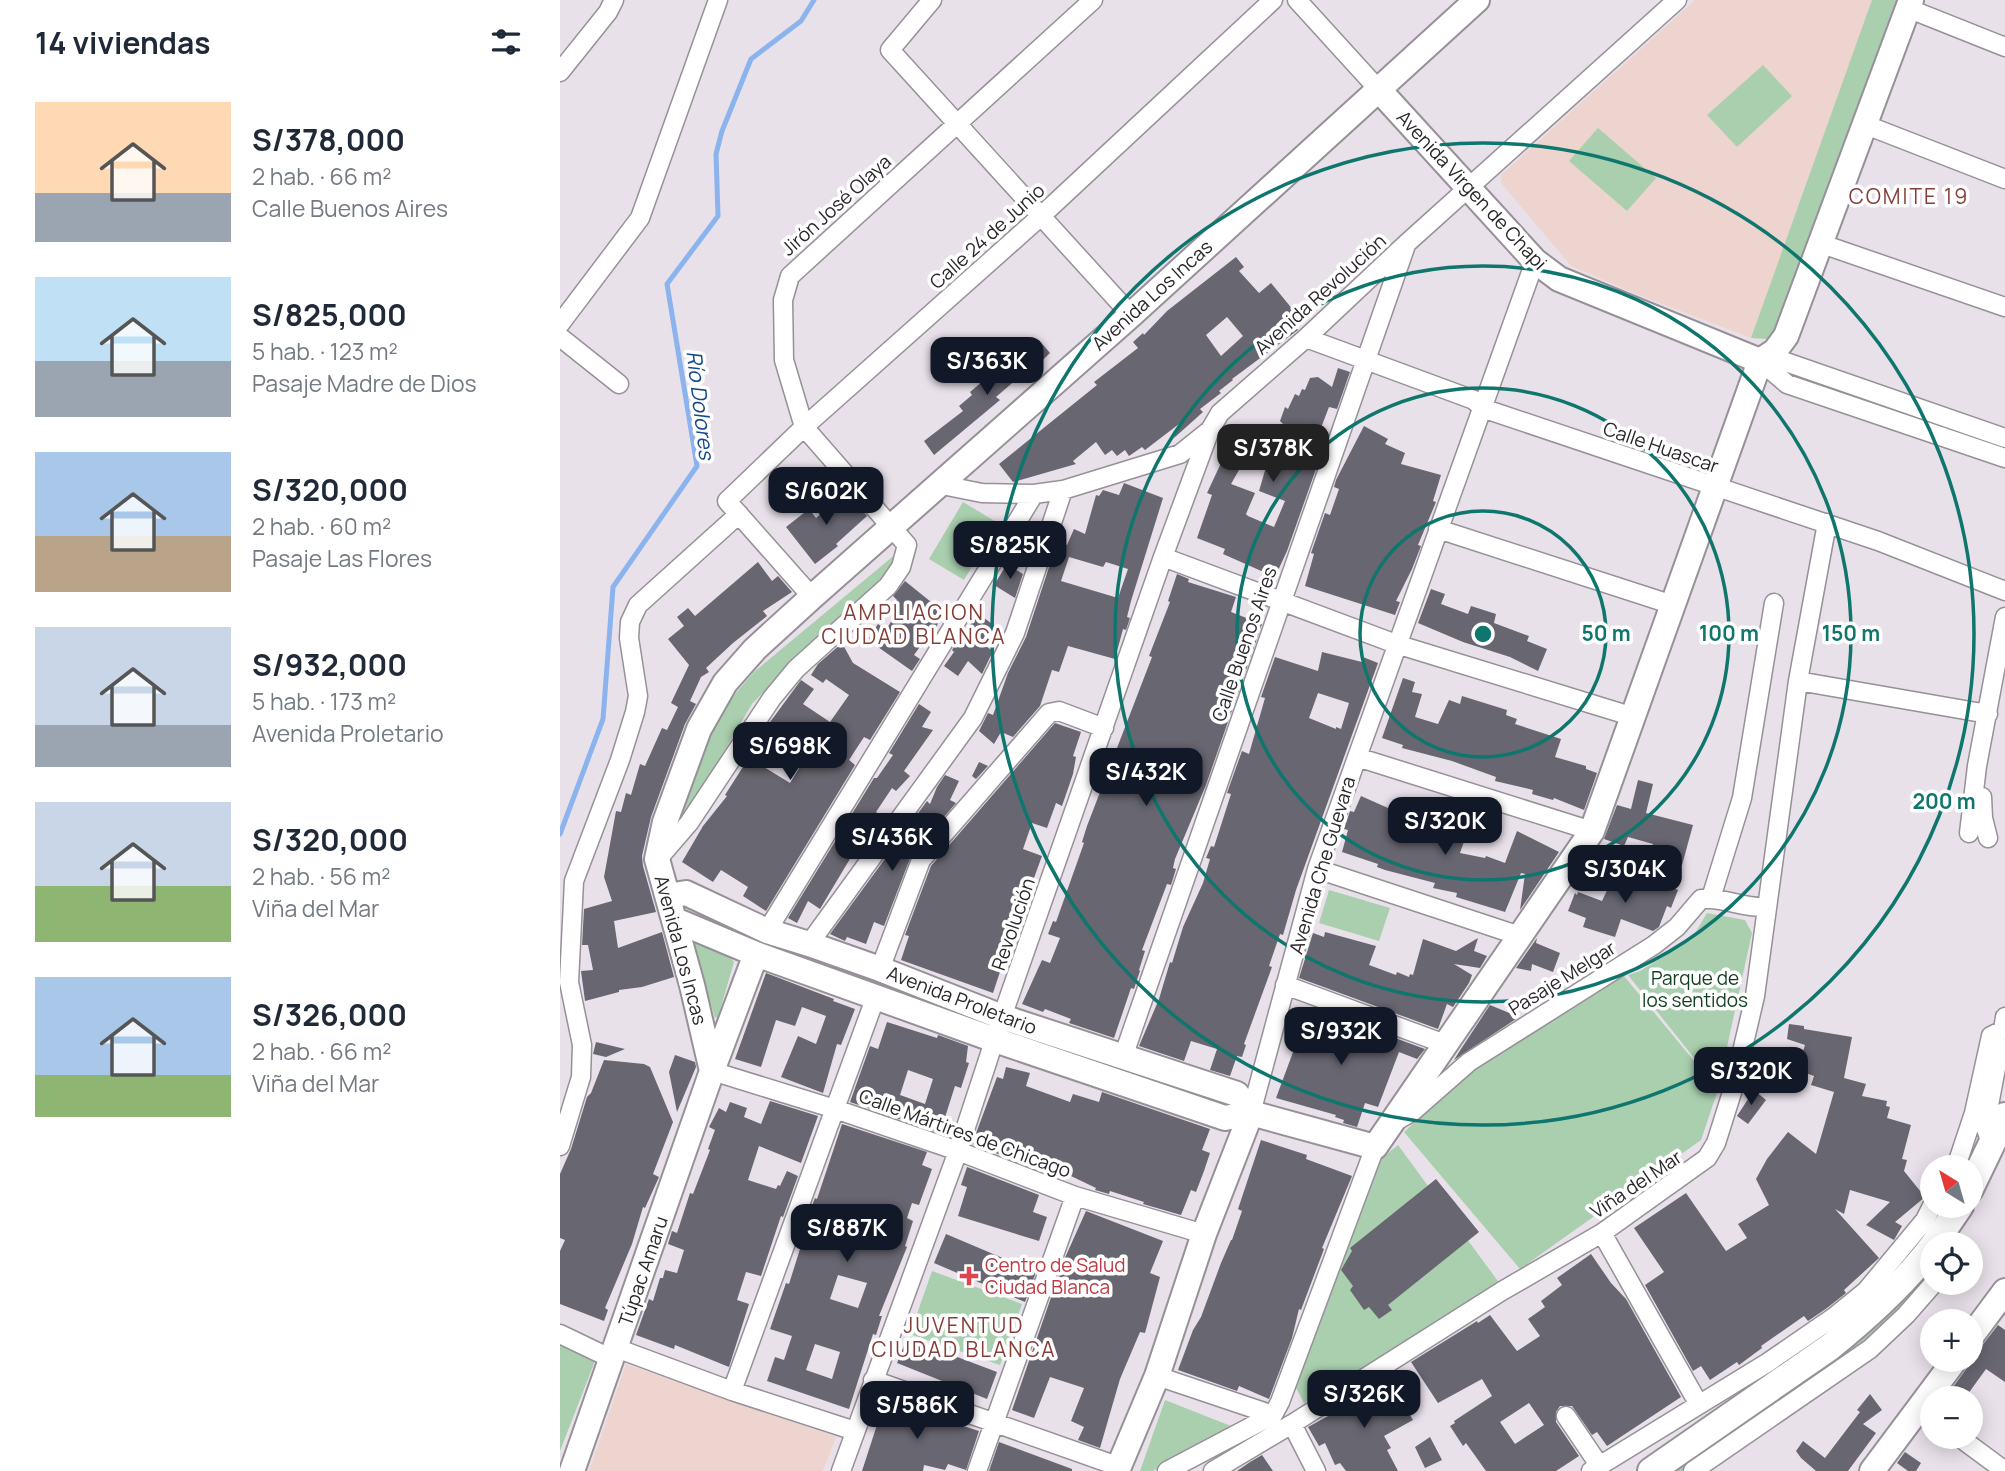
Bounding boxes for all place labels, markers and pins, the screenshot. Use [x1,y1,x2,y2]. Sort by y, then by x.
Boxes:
pin: S/363K [930,338,1044,397]
pin: S/378K [1216,424,1330,484]
pin: S/602K [769,468,883,527]
pin: S/825K [953,522,1067,581]
centre of rings [1471,622,1495,646]
pin: S/698K [733,722,847,782]
pin: S/432K [1089,748,1203,808]
pin: S/320K [1388,798,1502,857]
pin: S/436K [835,814,949,873]
pin: S/304K [1568,846,1682,905]
pin: S/932K [1284,1007,1398,1067]
pin: S/320K [1694,1048,1808,1107]
pin: S/887K [790,1204,904,1264]
place label: Centro de Salud Ciudad Blanca [985,1252,1125,1300]
marker: Centro de Salud Ciudad Blanca [959,1266,979,1286]
pin: S/326K [1307,1370,1421,1430]
pin: S/586K [860,1382,974,1441]

